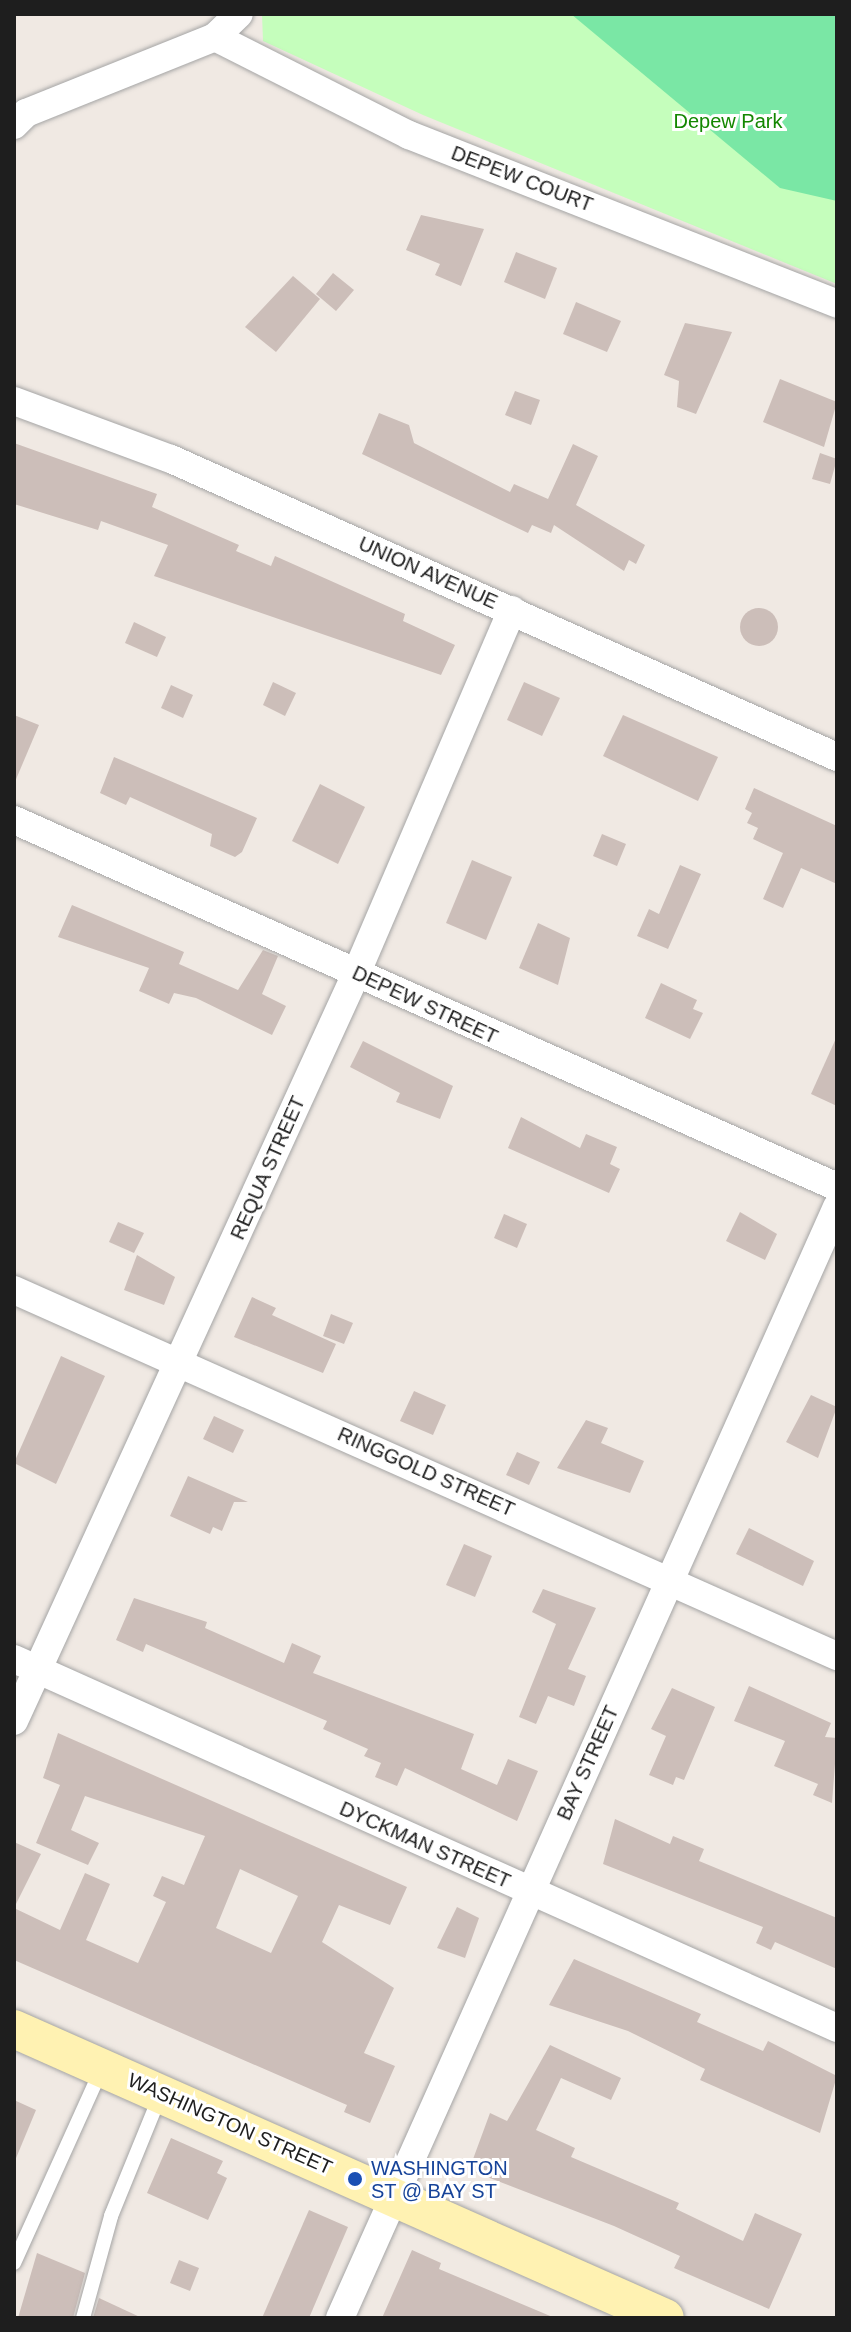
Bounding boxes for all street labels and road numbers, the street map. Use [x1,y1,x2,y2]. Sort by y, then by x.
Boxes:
street label: DEPEW COURT [448,141,596,217]
street label: UNION AVENUE [354,531,502,615]
street label: DEPEW STREET [348,961,502,1049]
street label: REQUA STREET [225,1092,311,1244]
street label: RINGGOLD STREET [334,1422,518,1522]
street label: BAY STREET [552,1702,624,1824]
street label: DYCKMAN STREET [336,1797,514,1893]
street label: WASHINGTON STREET [124,2068,336,2180]

